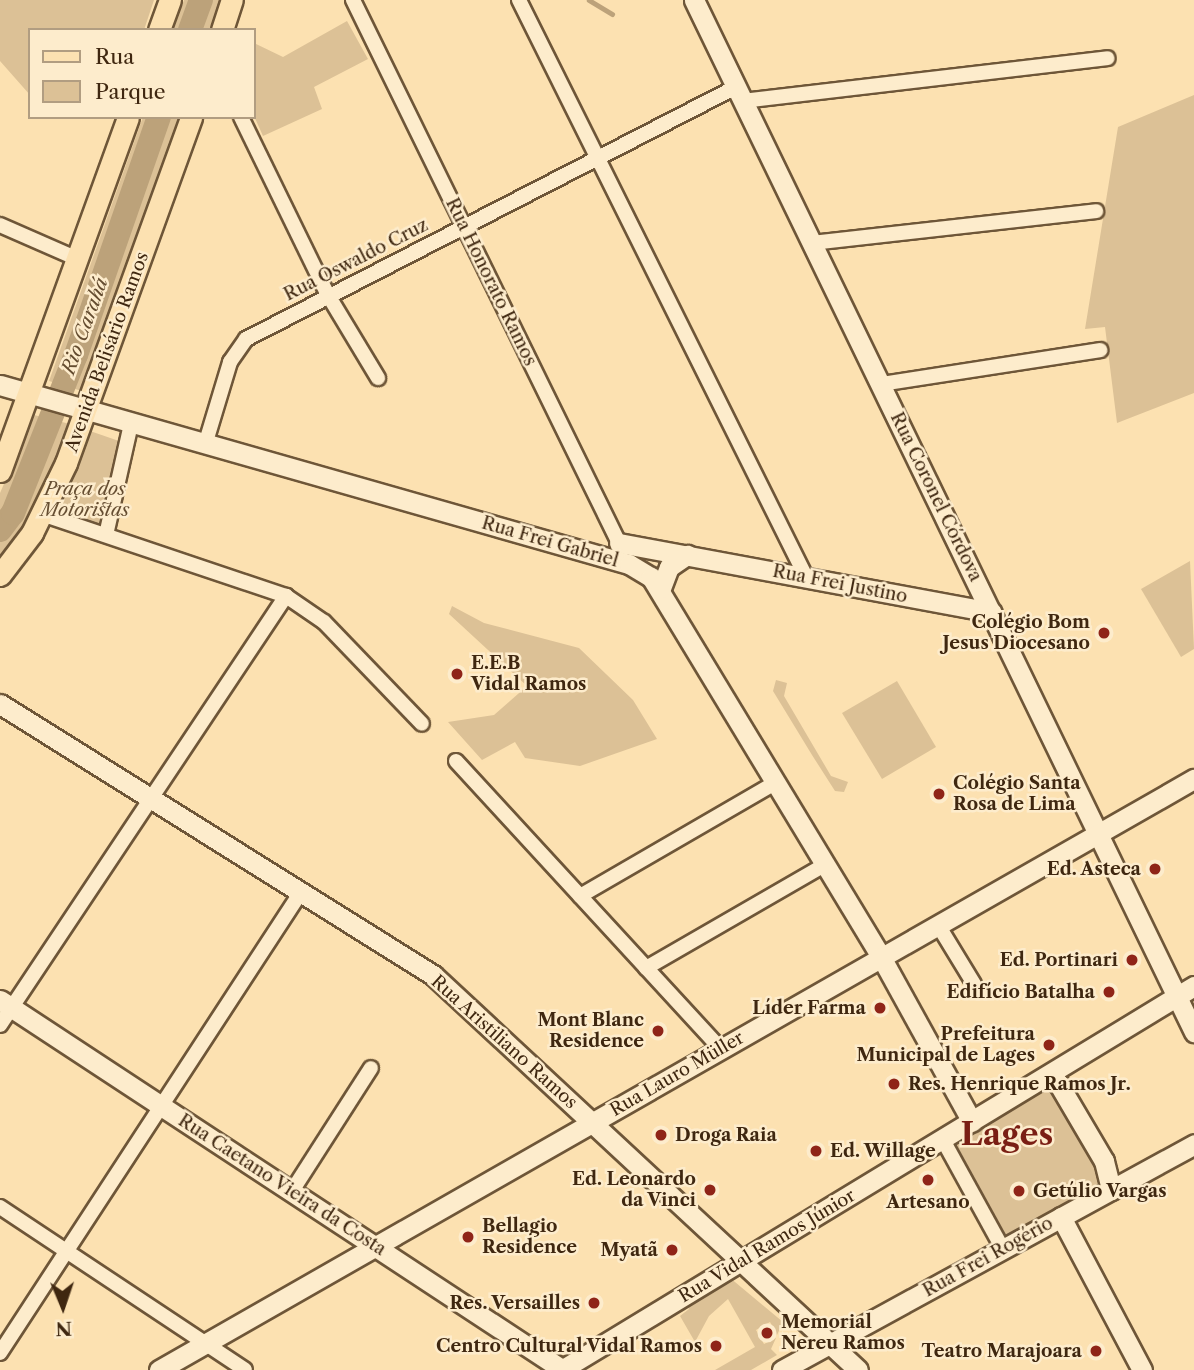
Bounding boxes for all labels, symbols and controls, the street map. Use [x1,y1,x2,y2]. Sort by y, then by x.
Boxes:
legend [28,28,256,119]
text: Rua [95,44,134,69]
text: Parque [95,79,166,104]
street label: Rua Honorato Ramos [441,194,541,370]
street label: Rua Oswaldo Cruz [280,214,432,306]
street label: Avenida Belisário Ramos [61,249,153,455]
water label: Rio Carahá [57,275,113,377]
street label: Rua Coronel Córdova [886,409,986,585]
park label: Praça dos Motoristas [41,479,129,522]
street label: Rua Frei Gabriel [479,512,621,572]
street label: Rua Frei Justino [771,560,909,608]
place label: Colégio Bom Jesus Diocesano [942,612,1090,654]
marker: Colégio Bom Jesus Diocesano [1096,625,1112,641]
place label: E.E.B Vidal Ramos [471,653,586,696]
marker: E.E.B Vidal Ramos [449,666,465,682]
place label: Colégio Santa Rosa de Lima [953,773,1081,816]
marker: Colégio Santa Rosa de Lima [931,786,947,802]
place label: Ed. Asteca [1046,858,1141,880]
marker: Ed. Asteca [1147,861,1163,877]
place label: Ed. Portinari [1000,949,1118,971]
marker: Ed. Portinari [1124,952,1140,968]
street label: Rua Aristiliano Ramos [426,970,582,1114]
place label: Edifício Batalha [946,981,1095,1003]
marker: Edifício Batalha [1101,984,1117,1000]
place label: Líder Farma [752,997,866,1019]
marker: Líder Farma [872,1000,888,1016]
place label: Mont Blanc Residence [538,1010,644,1052]
marker: Mont Blanc Residence [650,1023,666,1039]
place label: Prefeitura Municipal de Lages [856,1024,1035,1066]
street label: Rua Lauro Müller [606,1027,748,1121]
marker: Prefeitura Municipal de Lages [1041,1037,1057,1053]
place label: Res. Henrique Ramos Jr. [908,1073,1131,1095]
marker: Res. Henrique Ramos Jr. [886,1076,902,1092]
street label: Rua Caetano Vieira da Costa [174,1109,390,1261]
district label: Lages [961,1115,1053,1153]
place label: Droga Raia [675,1124,777,1146]
marker: Droga Raia [653,1127,669,1143]
place label: Ed. Willage [830,1140,937,1162]
marker: Ed. Willage [808,1143,824,1159]
place label: Ed. Leonardo da Vinci [572,1169,696,1212]
marker: Artesano [920,1172,936,1188]
place label: Getúlio Vargas [1033,1180,1167,1202]
marker: Ed. Leonardo da Vinci [702,1182,718,1198]
marker: Getúlio Vargas [1011,1183,1027,1199]
street label: Rua Vidal Ramos Júnior [674,1184,860,1308]
place label: Artesano [886,1191,970,1213]
street label: Rua Frei Rogério [919,1212,1057,1302]
place label: Bellagio Residence [482,1216,577,1258]
marker: Bellagio Residence [460,1229,476,1245]
place label: Myatã [601,1239,658,1261]
marker: Myatã [664,1242,680,1258]
north arrow [28,1272,98,1342]
place label: Res. Versailles [449,1292,580,1314]
marker: Res. Versailles [586,1295,602,1311]
place label: Memorial Nereu Ramos [781,1312,905,1354]
text: N [55,1317,72,1340]
marker: Memorial Nereu Ramos [759,1325,775,1341]
place label: Centro Cultural Vidal Ramos [435,1335,702,1357]
marker: Centro Cultural Vidal Ramos [708,1338,724,1354]
place label: Teatro Marajoara [921,1340,1082,1362]
marker: Teatro Marajoara [1088,1343,1104,1359]

